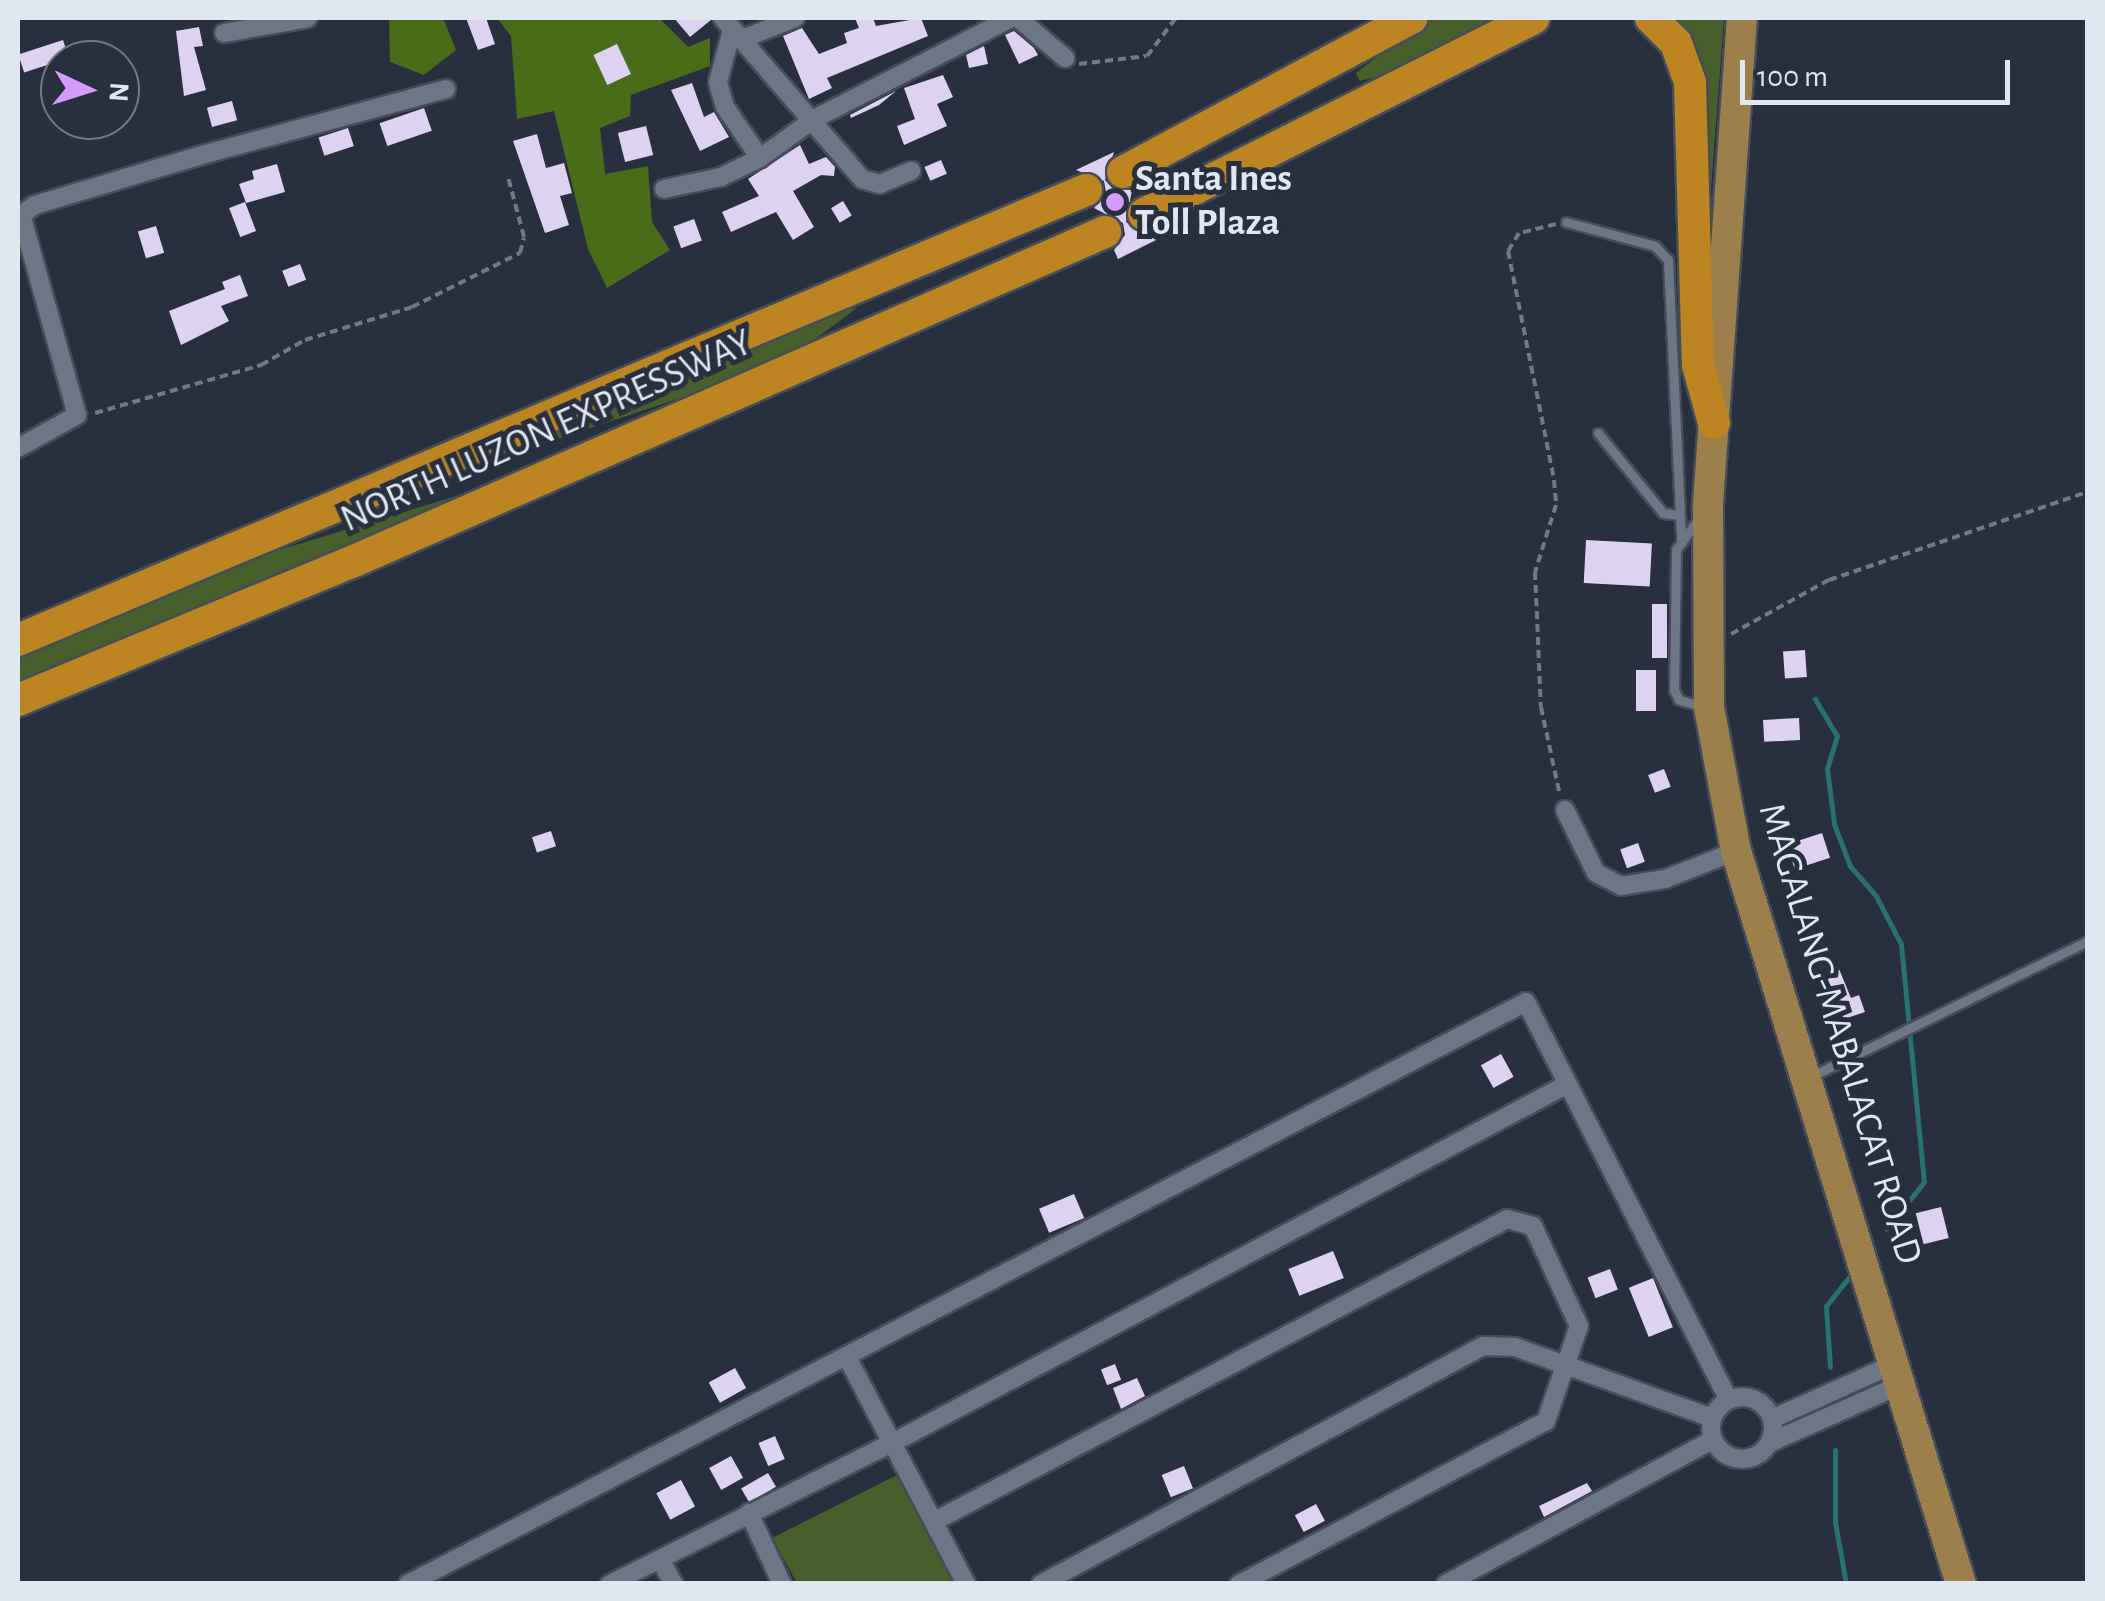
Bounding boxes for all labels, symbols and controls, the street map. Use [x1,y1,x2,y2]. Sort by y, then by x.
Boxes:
north arrow [40,40,140,140]
scale bar [1745,40,2015,102]
text: 100 m [1757,62,1828,92]
text: N [103,81,133,103]
place label: Santa Ines Toll Plaza [1135,157,1292,246]
marker: Santa Ines Toll Plaza [1104,191,1126,213]
street label: NORTH LUZON EXPRESSWAY [334,321,760,543]
street label: MAGALANG-MABALACAT ROAD [1747,798,1931,1270]

